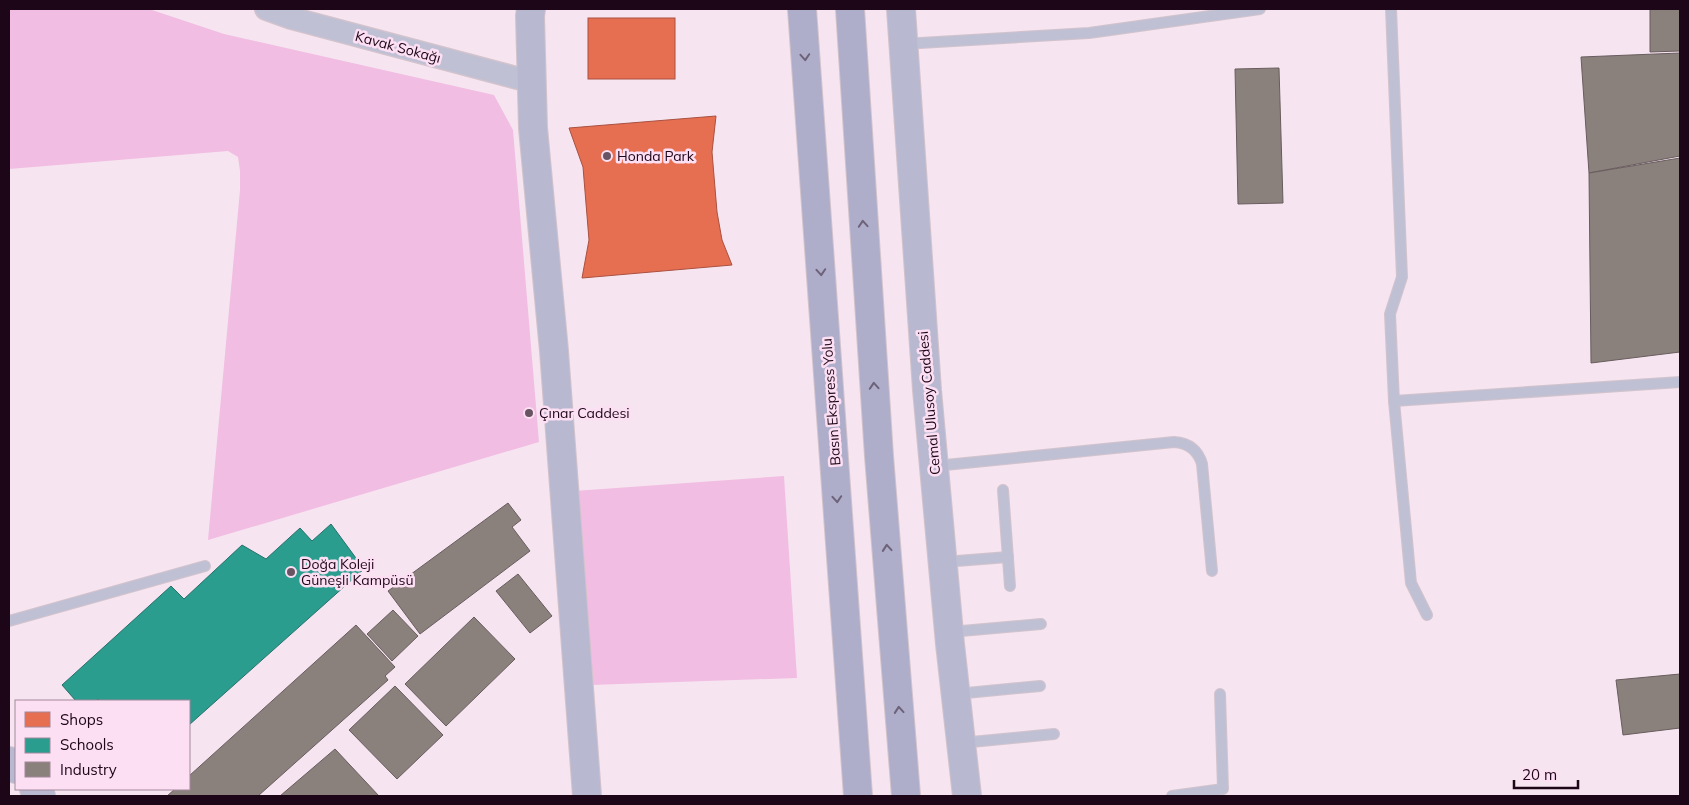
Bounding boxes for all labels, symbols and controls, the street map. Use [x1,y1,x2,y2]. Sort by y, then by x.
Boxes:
street label: Kavak Sokağı [353,27,443,67]
one-way arrow [800,54,811,62]
place label: Honda Park [617,147,695,165]
marker: Honda Park [601,150,613,162]
one-way arrow [858,219,869,227]
one-way arrow [816,268,827,276]
street label: Cemal Ulusoy Caddesi [914,330,944,476]
street label: Basın Ekspress Yolu [818,338,844,466]
one-way arrow [869,381,880,389]
place label: Çınar Caddesi [539,404,630,422]
marker: Çınar Caddesi [523,407,535,419]
one-way arrow [832,495,843,503]
one-way arrow [881,543,892,551]
place label: Doğa Koleji Güneşli Kampüsü [301,555,413,589]
marker: Doğa Koleji Güneşli Kampüsü [285,566,297,578]
legend [15,700,190,790]
one-way arrow [894,705,905,713]
text: Shops [60,710,103,729]
text: Schools [60,735,114,754]
scale bar [1514,758,1578,790]
text: Industry [60,760,117,779]
text: 20 m [1522,765,1557,784]

